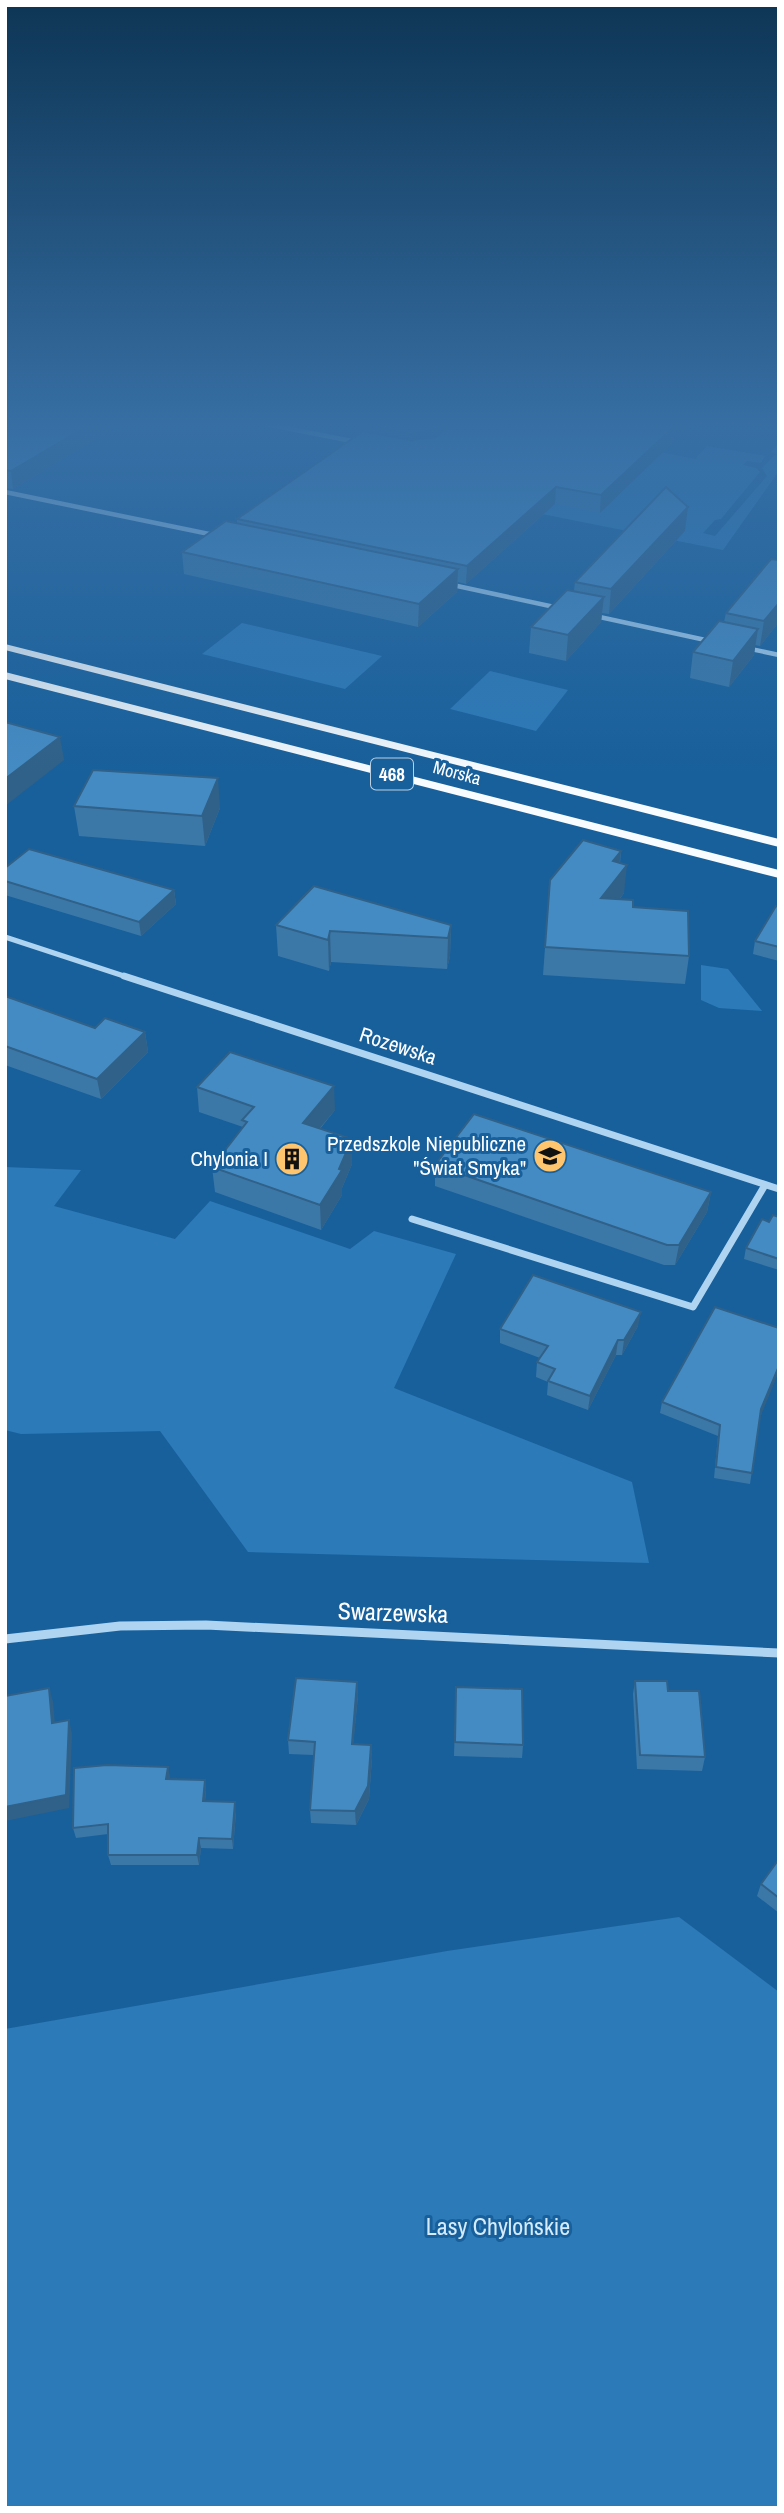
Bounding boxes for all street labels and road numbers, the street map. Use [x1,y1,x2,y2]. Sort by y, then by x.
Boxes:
street label: Morska [431,754,484,791]
road number: 468 [371,758,413,790]
street label: Rozewska [356,1019,441,1072]
street label: Swarzewska [337,1594,449,1630]

